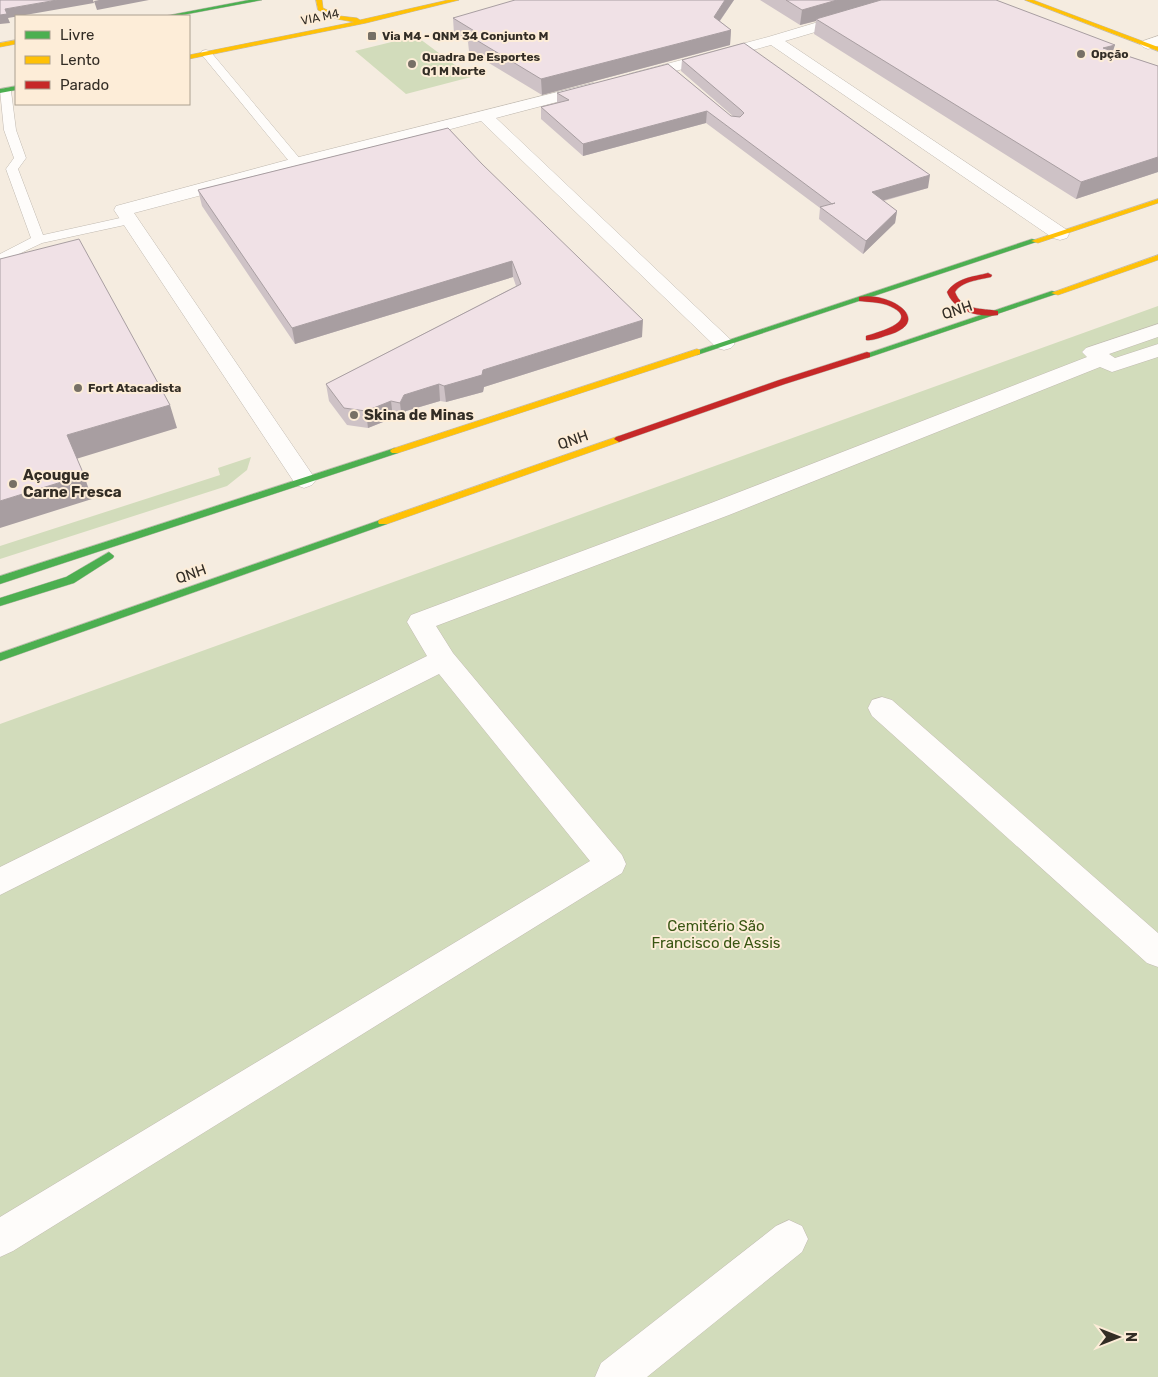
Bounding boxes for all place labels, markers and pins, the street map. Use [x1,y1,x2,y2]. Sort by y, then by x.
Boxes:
place label: Via M4 - QNM 34 Conjunto M [382,29,548,43]
marker: Via M4 - QNM 34 Conjunto M [366,30,378,42]
place label: Opção [1091,47,1129,61]
marker: Opção [1075,48,1087,60]
place label: Quadra De Esportes Q1 M Norte [422,50,541,78]
marker: Quadra De Esportes Q1 M Norte [406,58,418,70]
place label: Fort Atacadista [88,381,181,395]
marker: Fort Atacadista [72,382,84,394]
place label: Skina de Minas [364,406,474,424]
marker: Skina de Minas [348,409,360,421]
place label: Açougue Carne Fresca [23,466,122,501]
marker: Açougue Carne Fresca [7,478,19,490]

